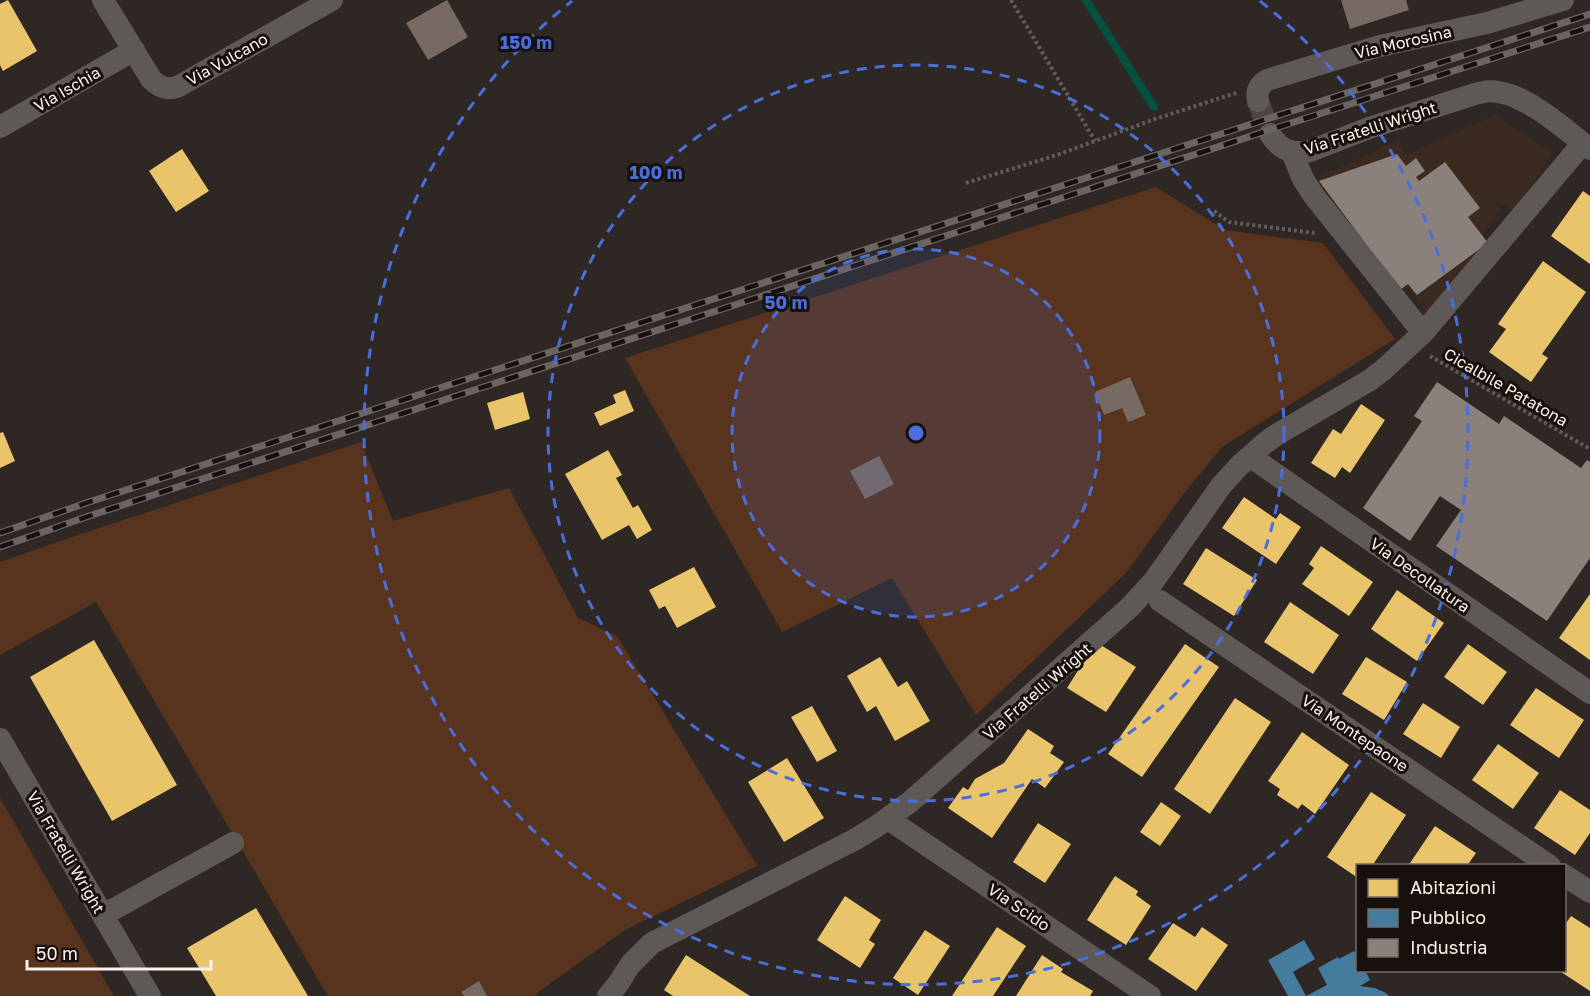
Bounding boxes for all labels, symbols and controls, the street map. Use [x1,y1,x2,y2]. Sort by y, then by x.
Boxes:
street label: Via Morosina [1353,21,1453,63]
street label: Via Vulcano [183,28,271,90]
text: 150 m [500,31,552,53]
street label: Via Ischia [30,62,104,116]
street label: Via Fratelli Wright [1301,97,1439,159]
text: 100 m [630,161,682,183]
text: 50 m [765,291,807,313]
street label: Cicalbile Patatona [1440,343,1572,431]
centre of rings [906,423,926,443]
street label: Via Decollatura [1366,533,1474,617]
street label: Via Fratelli Wright [978,638,1096,744]
street label: Via Montepaone [1298,690,1412,776]
street label: Via Fratelli Wright [23,787,109,917]
legend [1356,864,1566,972]
text: Abitazioni [1410,876,1496,898]
street label: Via Scido [984,879,1054,935]
text: Pubblico [1410,906,1486,928]
scale bar [27,933,212,971]
text: Industria [1410,936,1487,958]
text: 50 m [36,942,78,964]

